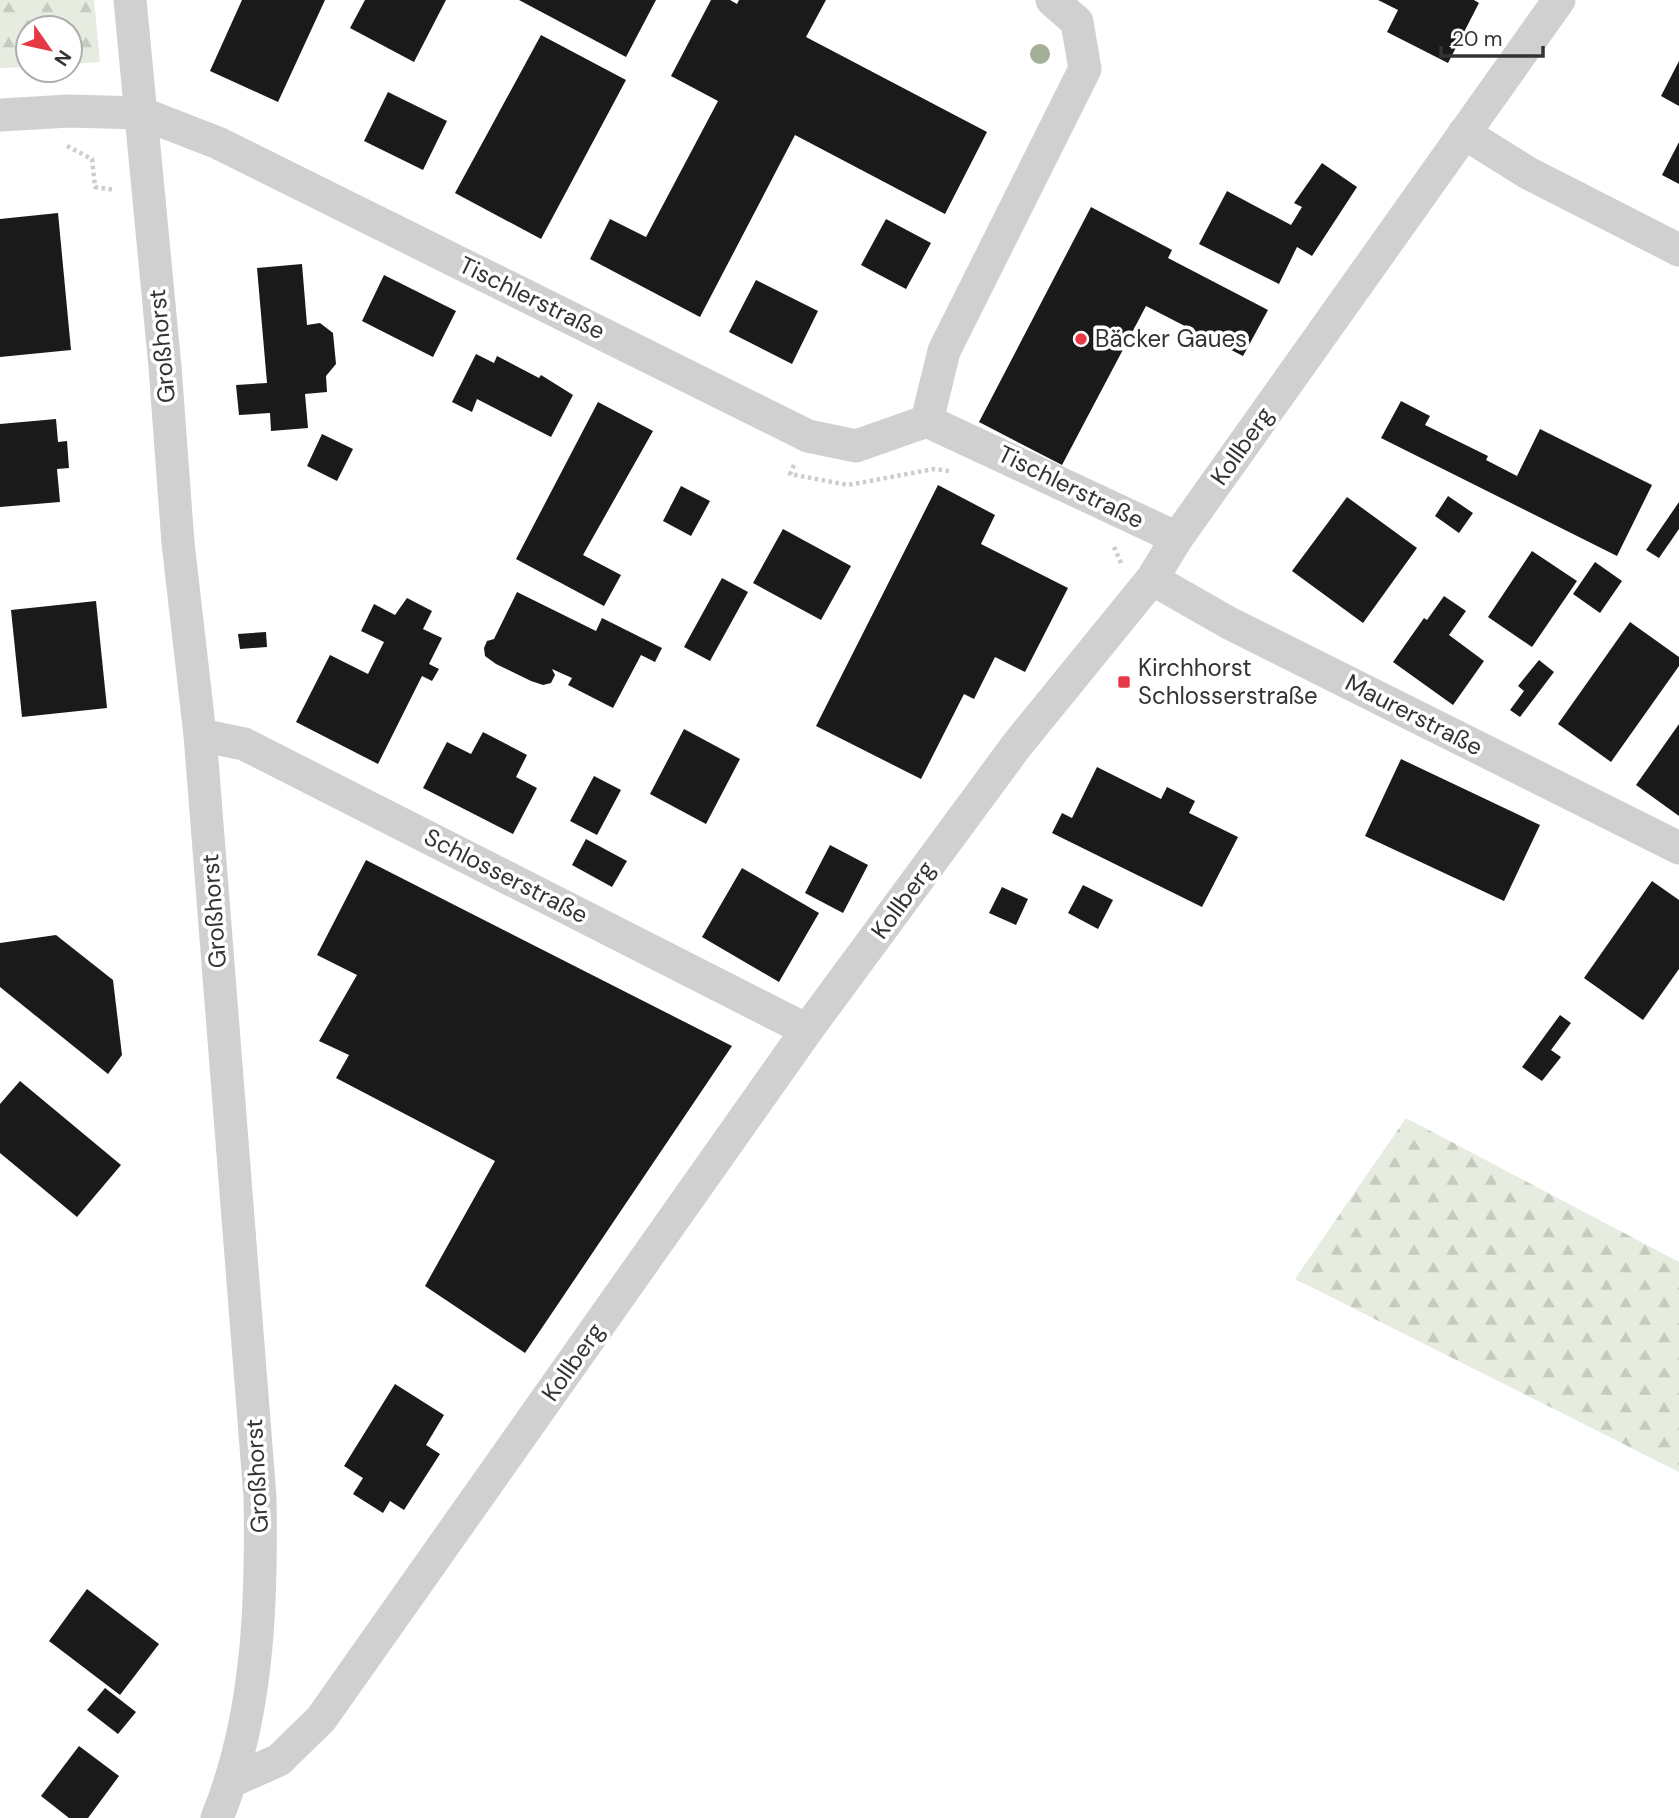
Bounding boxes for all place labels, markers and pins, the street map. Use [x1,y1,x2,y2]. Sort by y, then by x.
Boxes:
place label: Bäcker Gaues [1095,323,1247,354]
marker: Bäcker Gaues [1073,331,1089,347]
place label: Kirchhorst Schlosserstraße [1138,652,1318,711]
marker: Kirchhorst Schlosserstraße [1116,674,1132,690]

